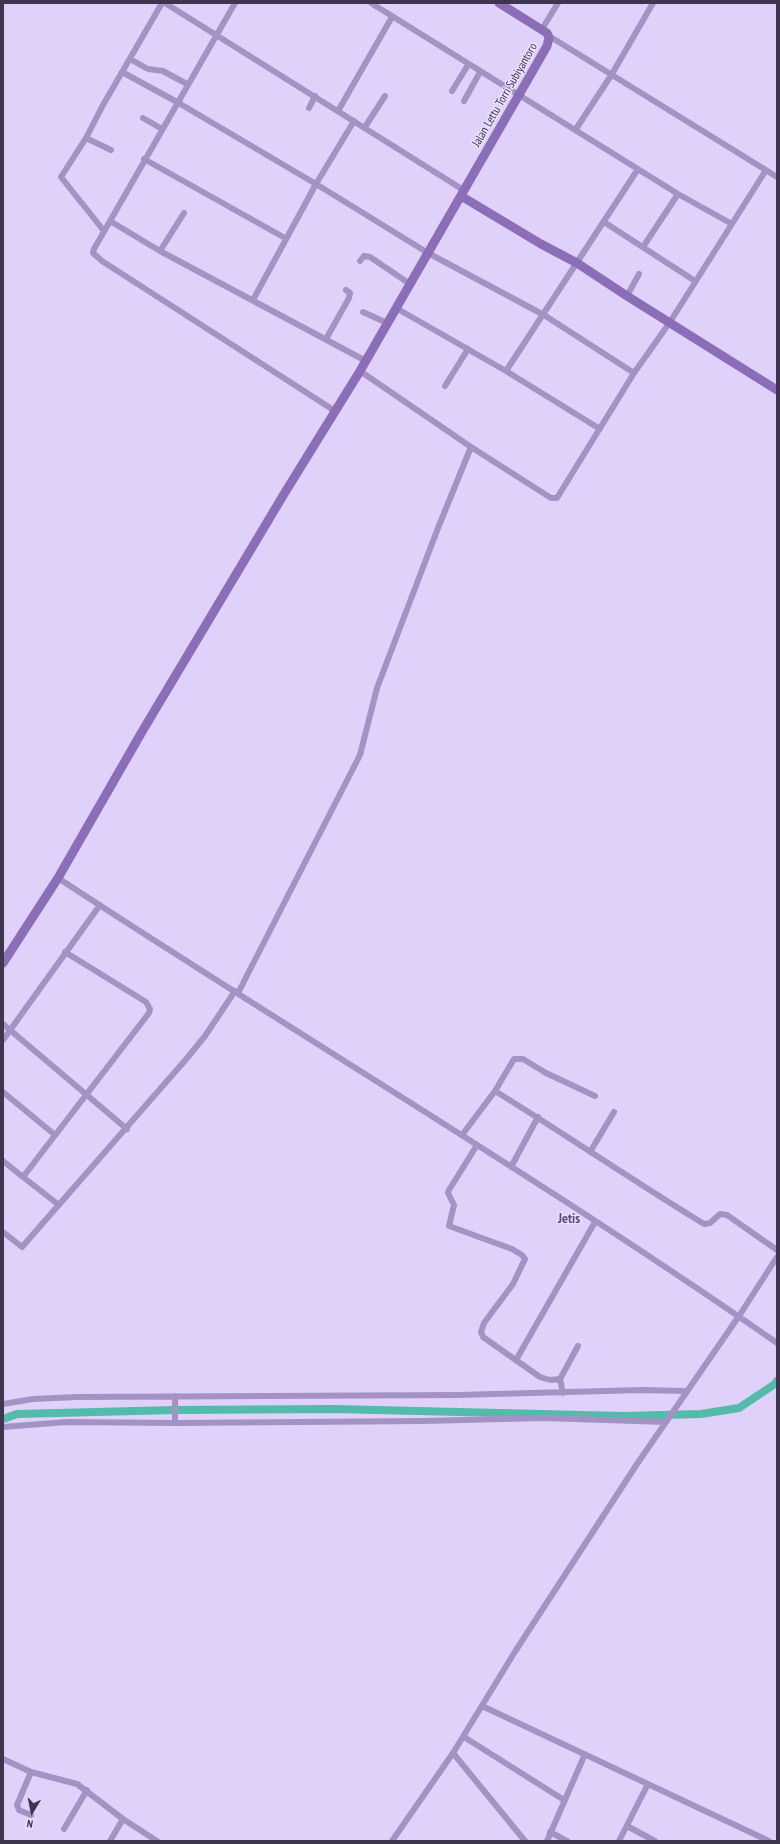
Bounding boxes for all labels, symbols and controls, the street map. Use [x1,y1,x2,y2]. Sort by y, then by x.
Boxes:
street label: Jalan Lettu Torri Subiyantoro [469,41,541,149]
district label: Jetis [558,1211,580,1227]
north arrow [12,1792,52,1832]
text: N [26,1816,34,1831]

